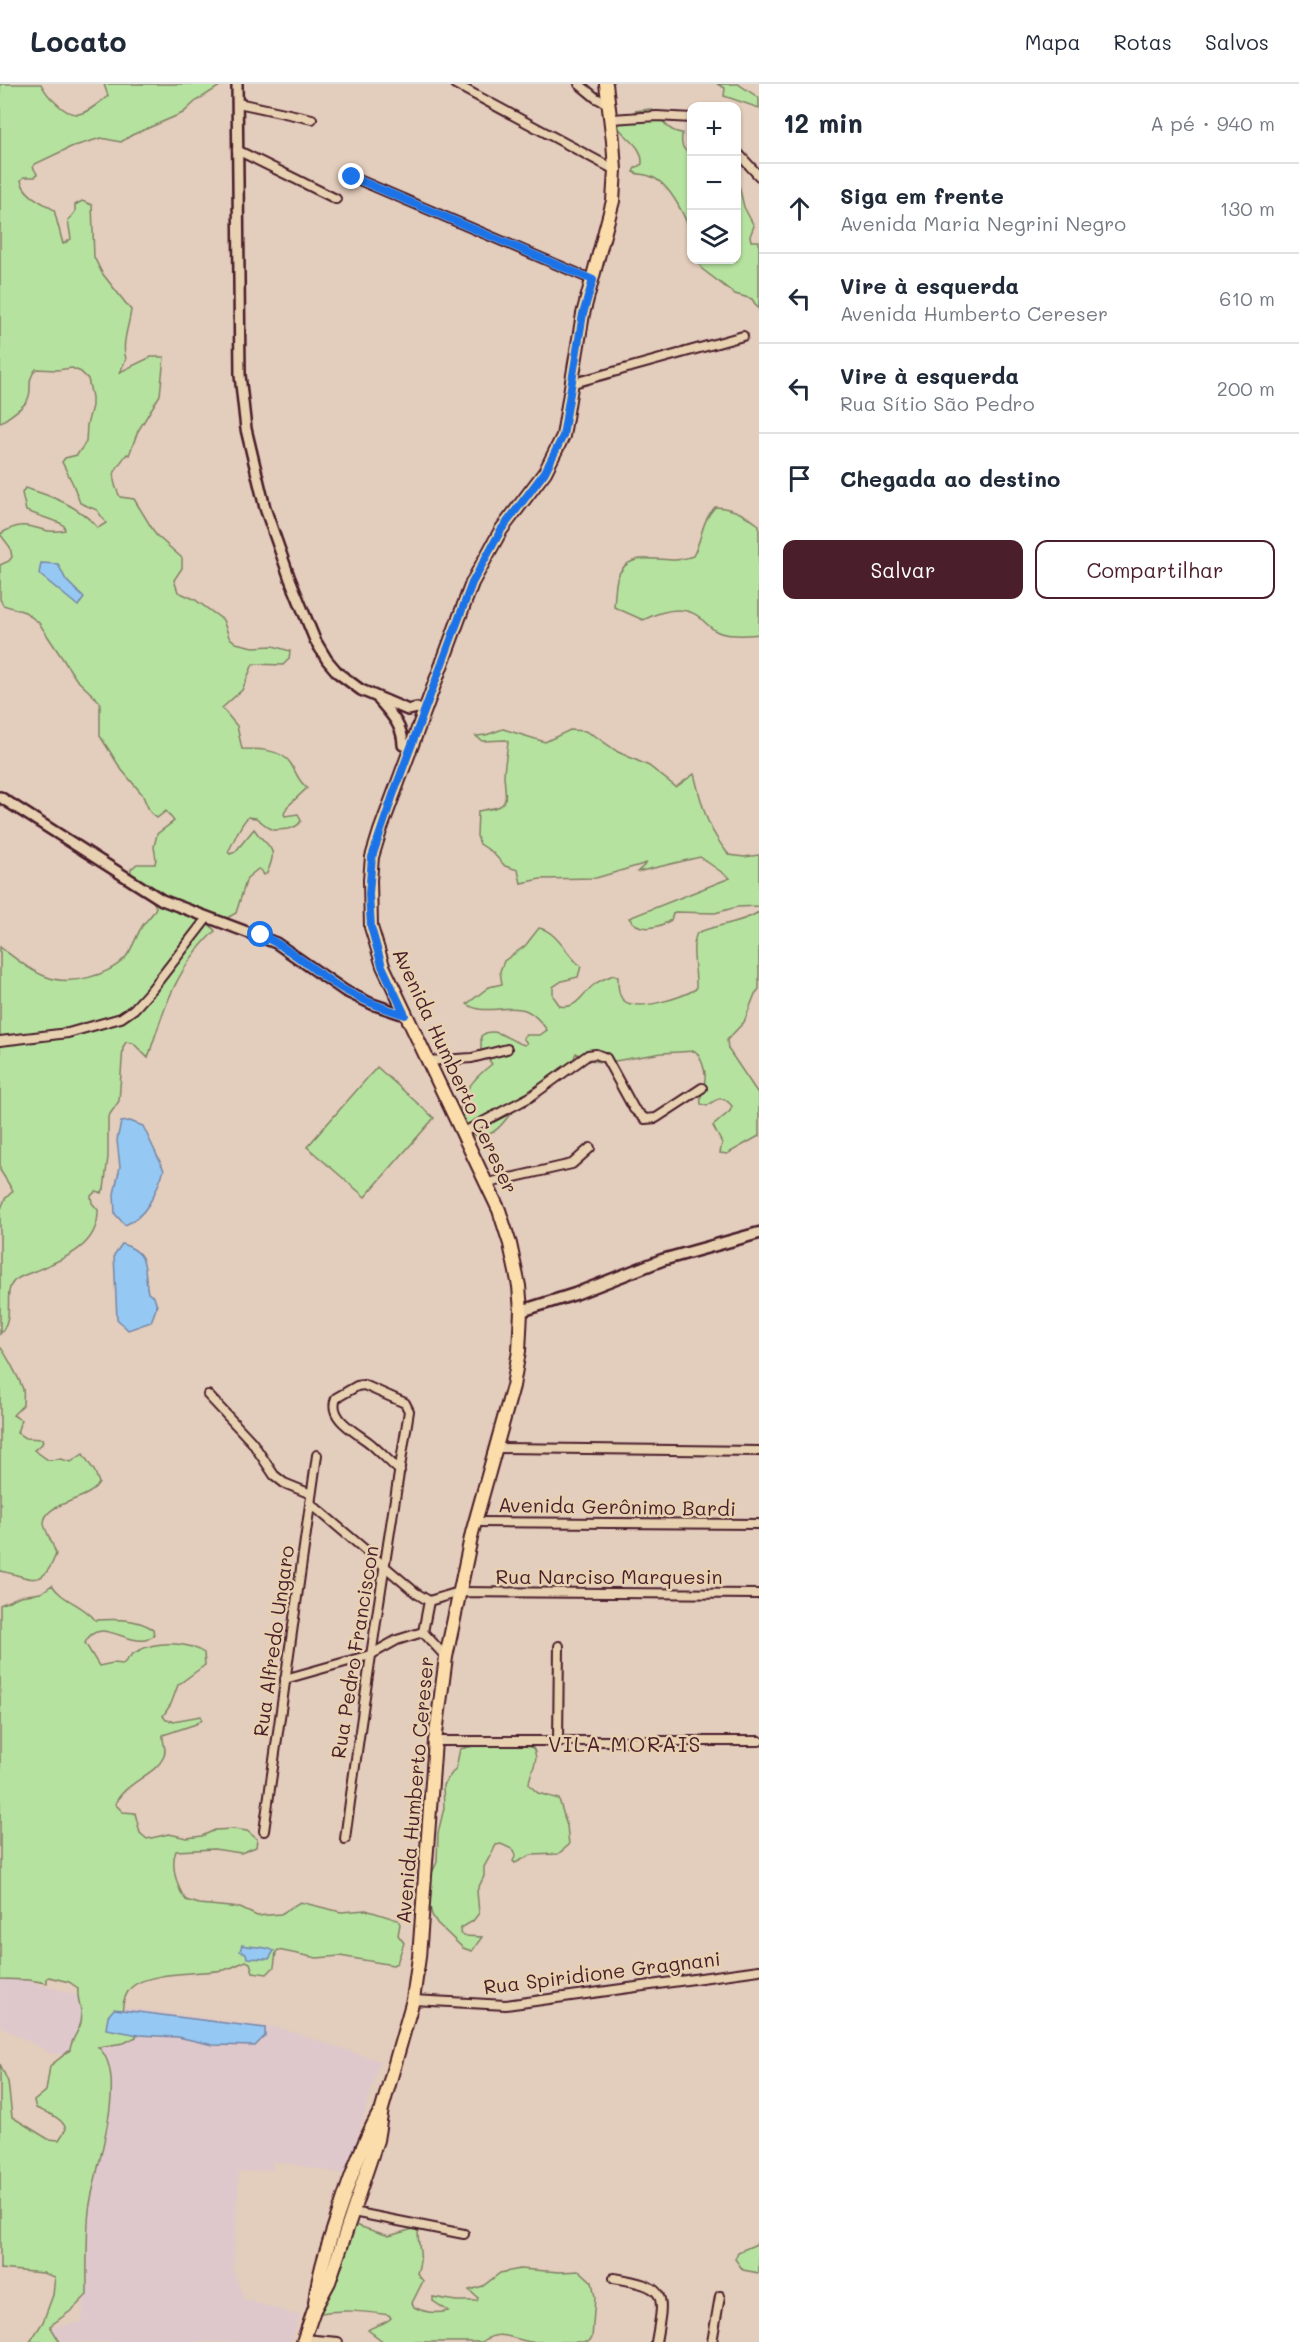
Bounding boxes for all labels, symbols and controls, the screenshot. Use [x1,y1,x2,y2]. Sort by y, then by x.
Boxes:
text: Locato [30,23,127,59]
text: Mapa [1025,28,1081,55]
text: Rotas [1114,28,1172,55]
text: Salvos [1205,28,1269,55]
map controls [687,102,741,264]
button: + [687,102,741,156]
text: 12 min [783,106,863,140]
text: A pé · 940 m [1150,110,1275,136]
button: − [687,156,741,210]
route end [338,163,364,189]
text: Siga em frente [840,181,1004,210]
icon: ahead [783,192,816,225]
text: 130 m [1220,195,1275,221]
button: layers [687,210,741,264]
text: Avenida Maria Negrini Negro [840,210,1126,236]
text: Vire à esquerda [840,271,1019,300]
icon: left [783,282,816,315]
text: 610 m [1219,285,1275,311]
text: Avenida Humberto Cereser [840,300,1108,326]
text: Vire à esquerda [840,361,1019,390]
icon: left [783,372,816,405]
text: 200 m [1217,375,1275,401]
text: Rua Sítio São Pedro [840,390,1035,416]
icon: arrive [783,462,816,495]
text: Chegada ao destino [840,464,1060,493]
button: Salvar [783,540,1023,599]
button: Compartilhar [1035,540,1275,599]
route start [247,921,273,947]
street label: Avenida Humberto Cereser [387,944,524,1198]
street label: Avenida Gerônimo Bardi [498,1491,736,1521]
street label: Rua Alfredo Ungaro [247,1543,299,1738]
street label: Rua Pedro Franciscon [324,1544,384,1760]
street label: Rua Narciso Marquesin [495,1563,723,1589]
street label: Avenida Humberto Cereser [389,1655,439,1925]
district label: VILA MORAIS [548,1730,702,1757]
street label: Rua Spiridione Gragnani [482,1945,722,1999]

